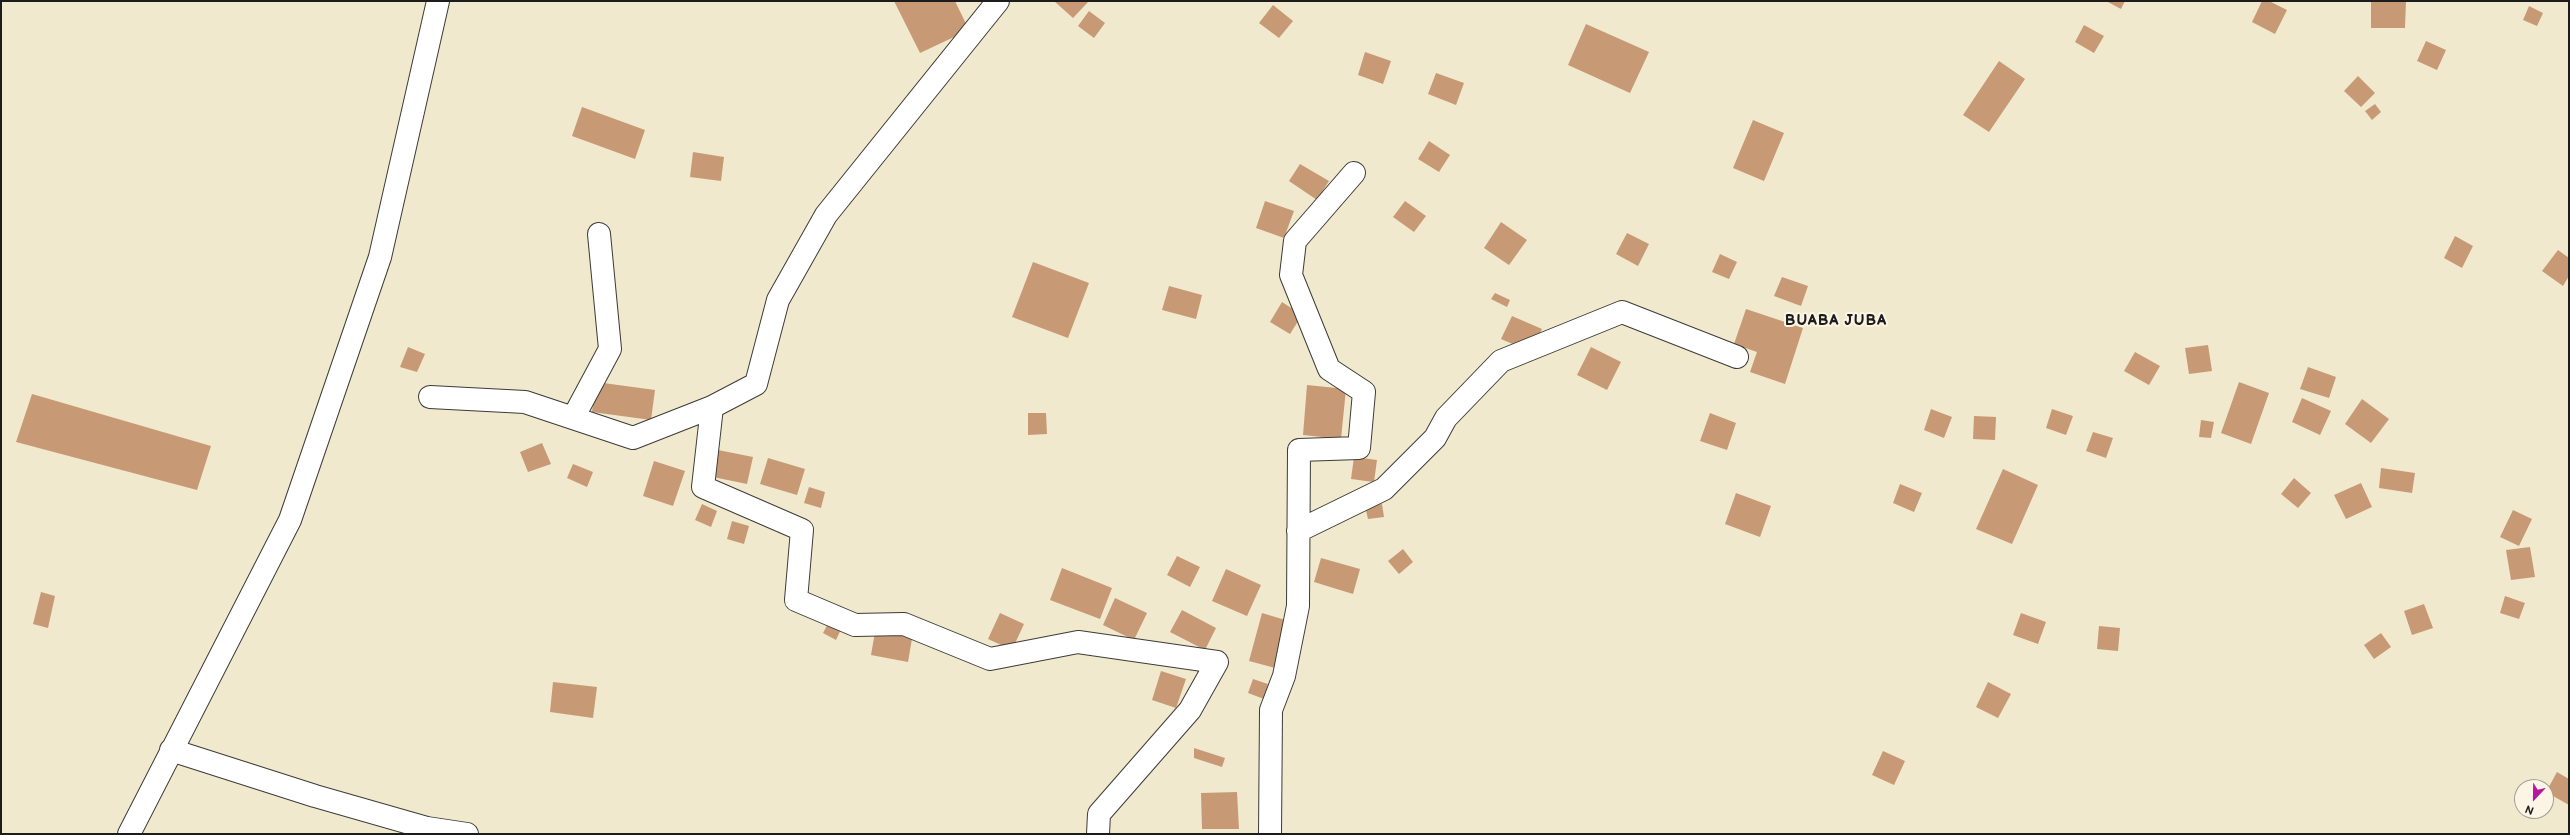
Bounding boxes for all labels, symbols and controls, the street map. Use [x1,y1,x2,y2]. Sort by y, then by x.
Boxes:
district label: BUABA JUBA [1785,312,1887,330]
north arrow [2514,779,2554,819]
text: N [2523,802,2536,817]

